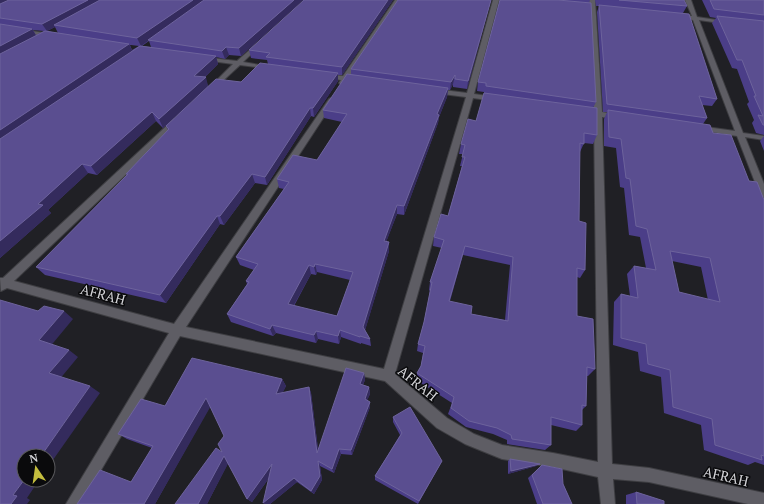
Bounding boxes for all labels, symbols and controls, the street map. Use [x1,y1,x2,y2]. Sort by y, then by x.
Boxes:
street label: AFRAH [78,279,128,309]
street label: AFRAH [394,361,442,405]
north arrow [16,448,56,488]
text: N [28,450,40,466]
street label: AFRAH [702,462,750,490]

